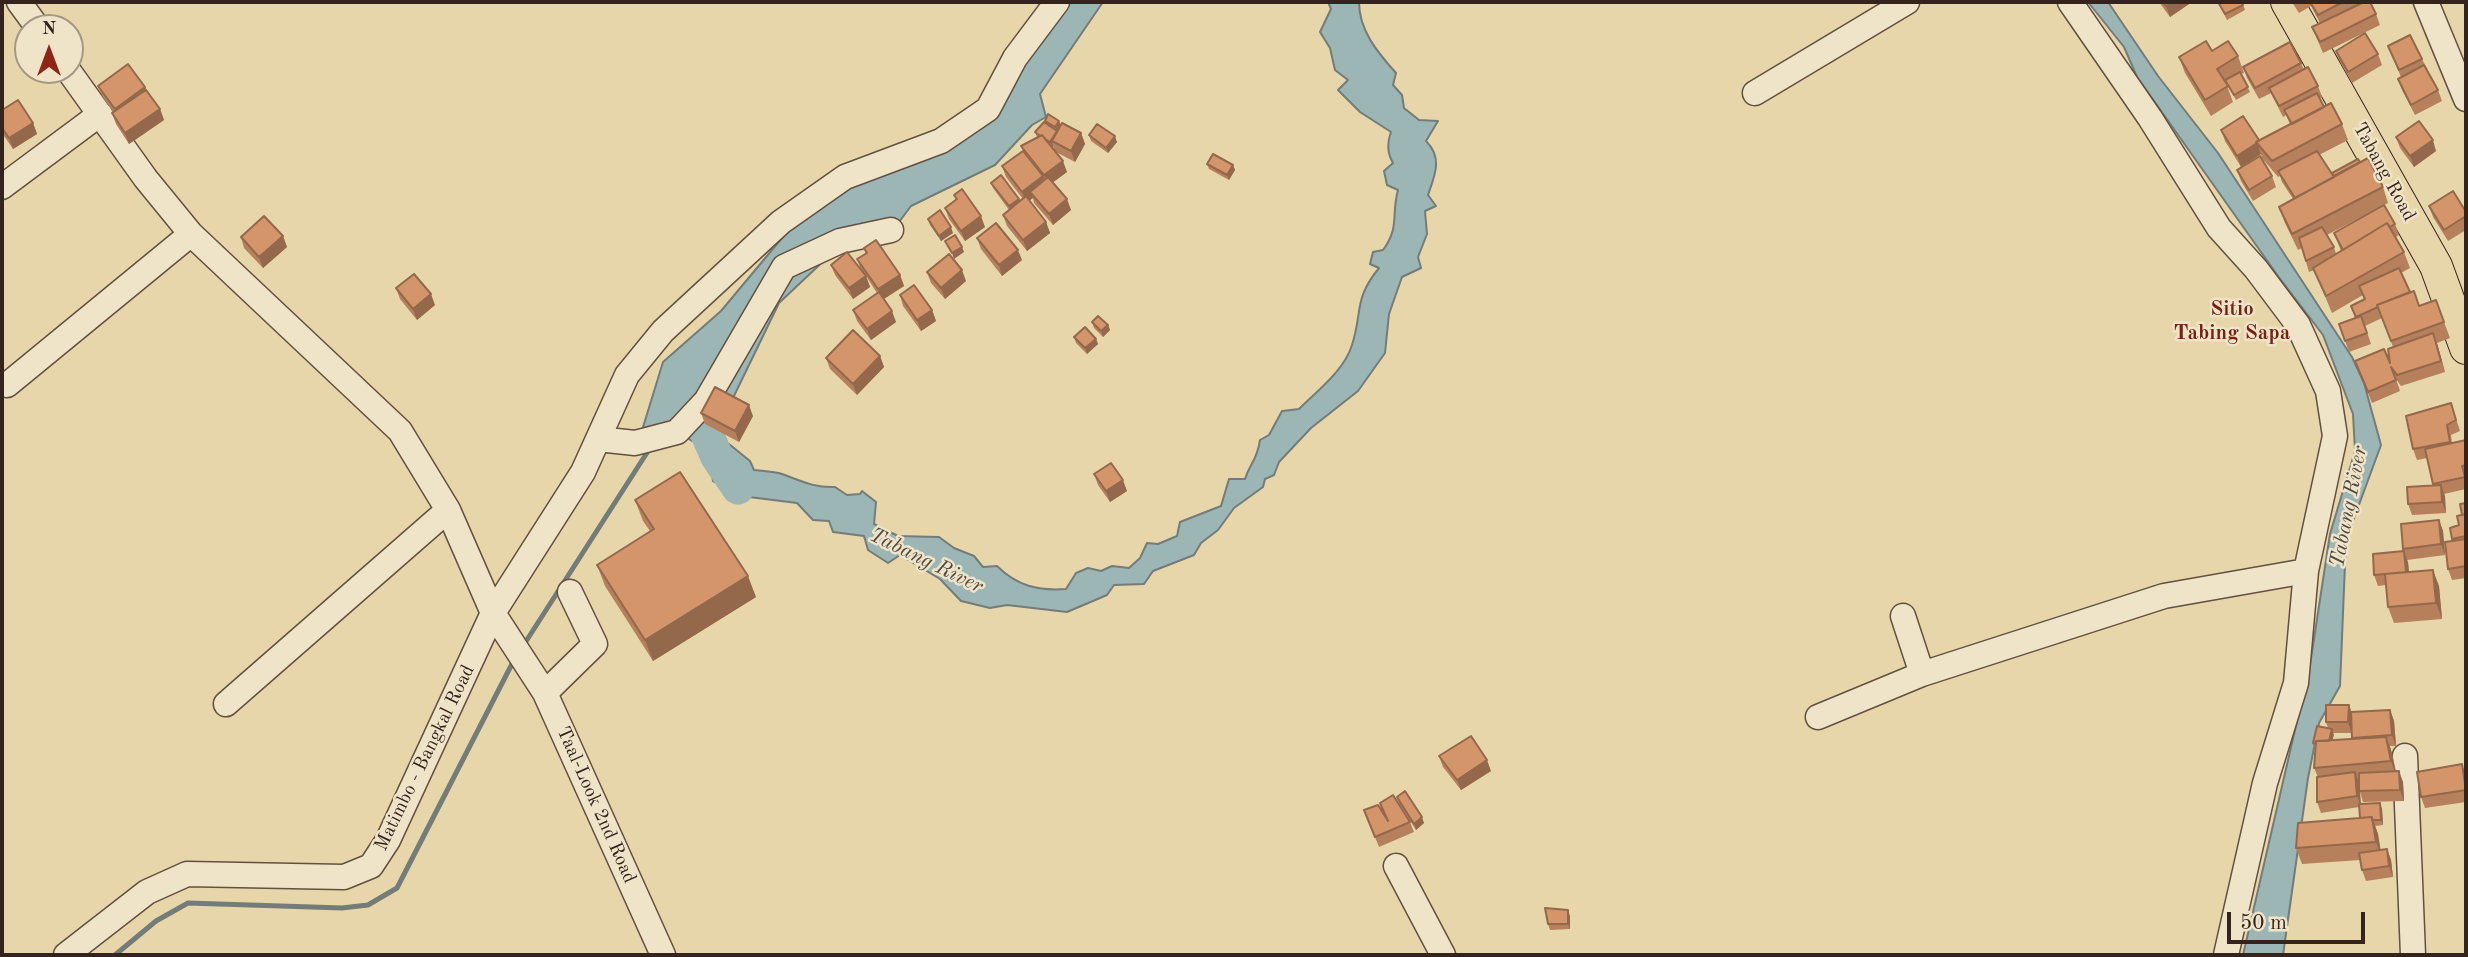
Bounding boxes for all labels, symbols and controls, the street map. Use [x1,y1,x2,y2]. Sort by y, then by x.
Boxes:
north arrow [14,14,84,84]
text: N [42,20,56,39]
street label: Tabang Road [2348,119,2420,225]
district label: Sitio Tabing Sapa [2174,296,2290,346]
water label: Tabang River [2325,444,2373,570]
water label: Tabang River [865,523,987,599]
street label: Matimbo - Bangkal Road [370,661,480,855]
street label: Taal-Look 2nd Road [551,723,641,887]
scale bar [2230,898,2368,942]
text: 50 m [2240,913,2287,934]

